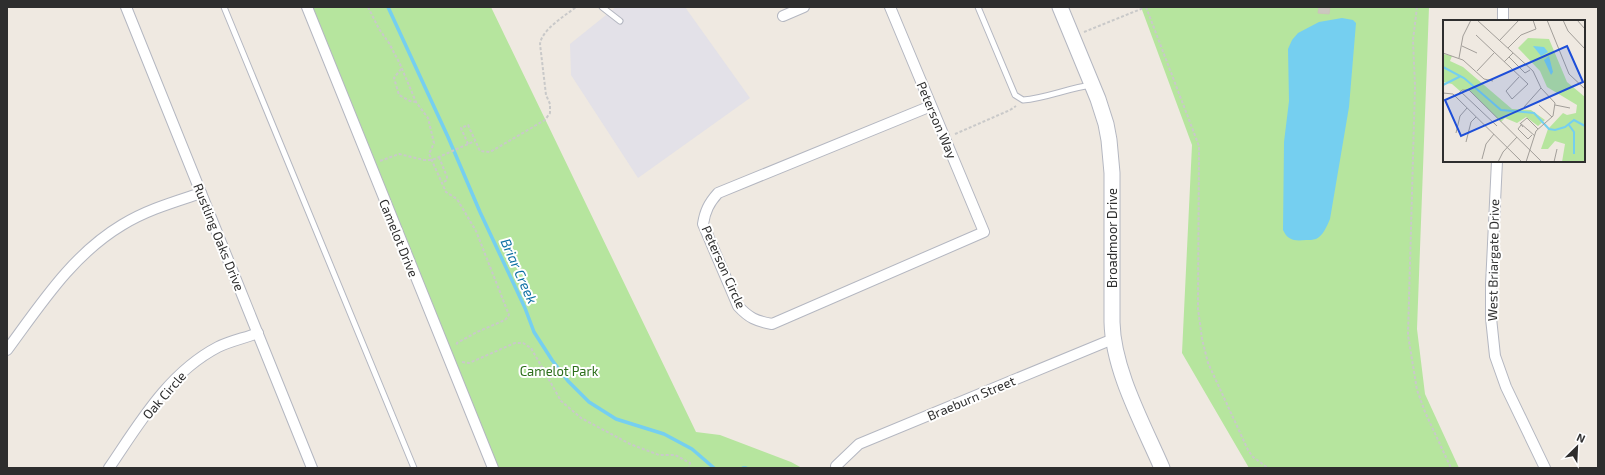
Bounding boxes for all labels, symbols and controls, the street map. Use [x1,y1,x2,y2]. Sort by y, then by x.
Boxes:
inset map [1443,20,1585,162]
street label: Peterson Way [914,79,960,161]
street label: Rustling Oaks Drive [190,181,248,293]
street label: Broadmoor Drive [1104,188,1120,288]
street label: Camelot Drive [376,197,422,279]
street label: West Briargate Drive [1484,199,1502,321]
street label: Peterson Circle [699,223,749,311]
water label: Briar Creek [497,235,541,306]
park label: Camelot Park [520,363,599,379]
street label: Oak Circle [139,368,189,422]
street label: Braeburn Street [925,372,1017,424]
north arrow [1557,427,1597,467]
text: N [1575,430,1588,445]

